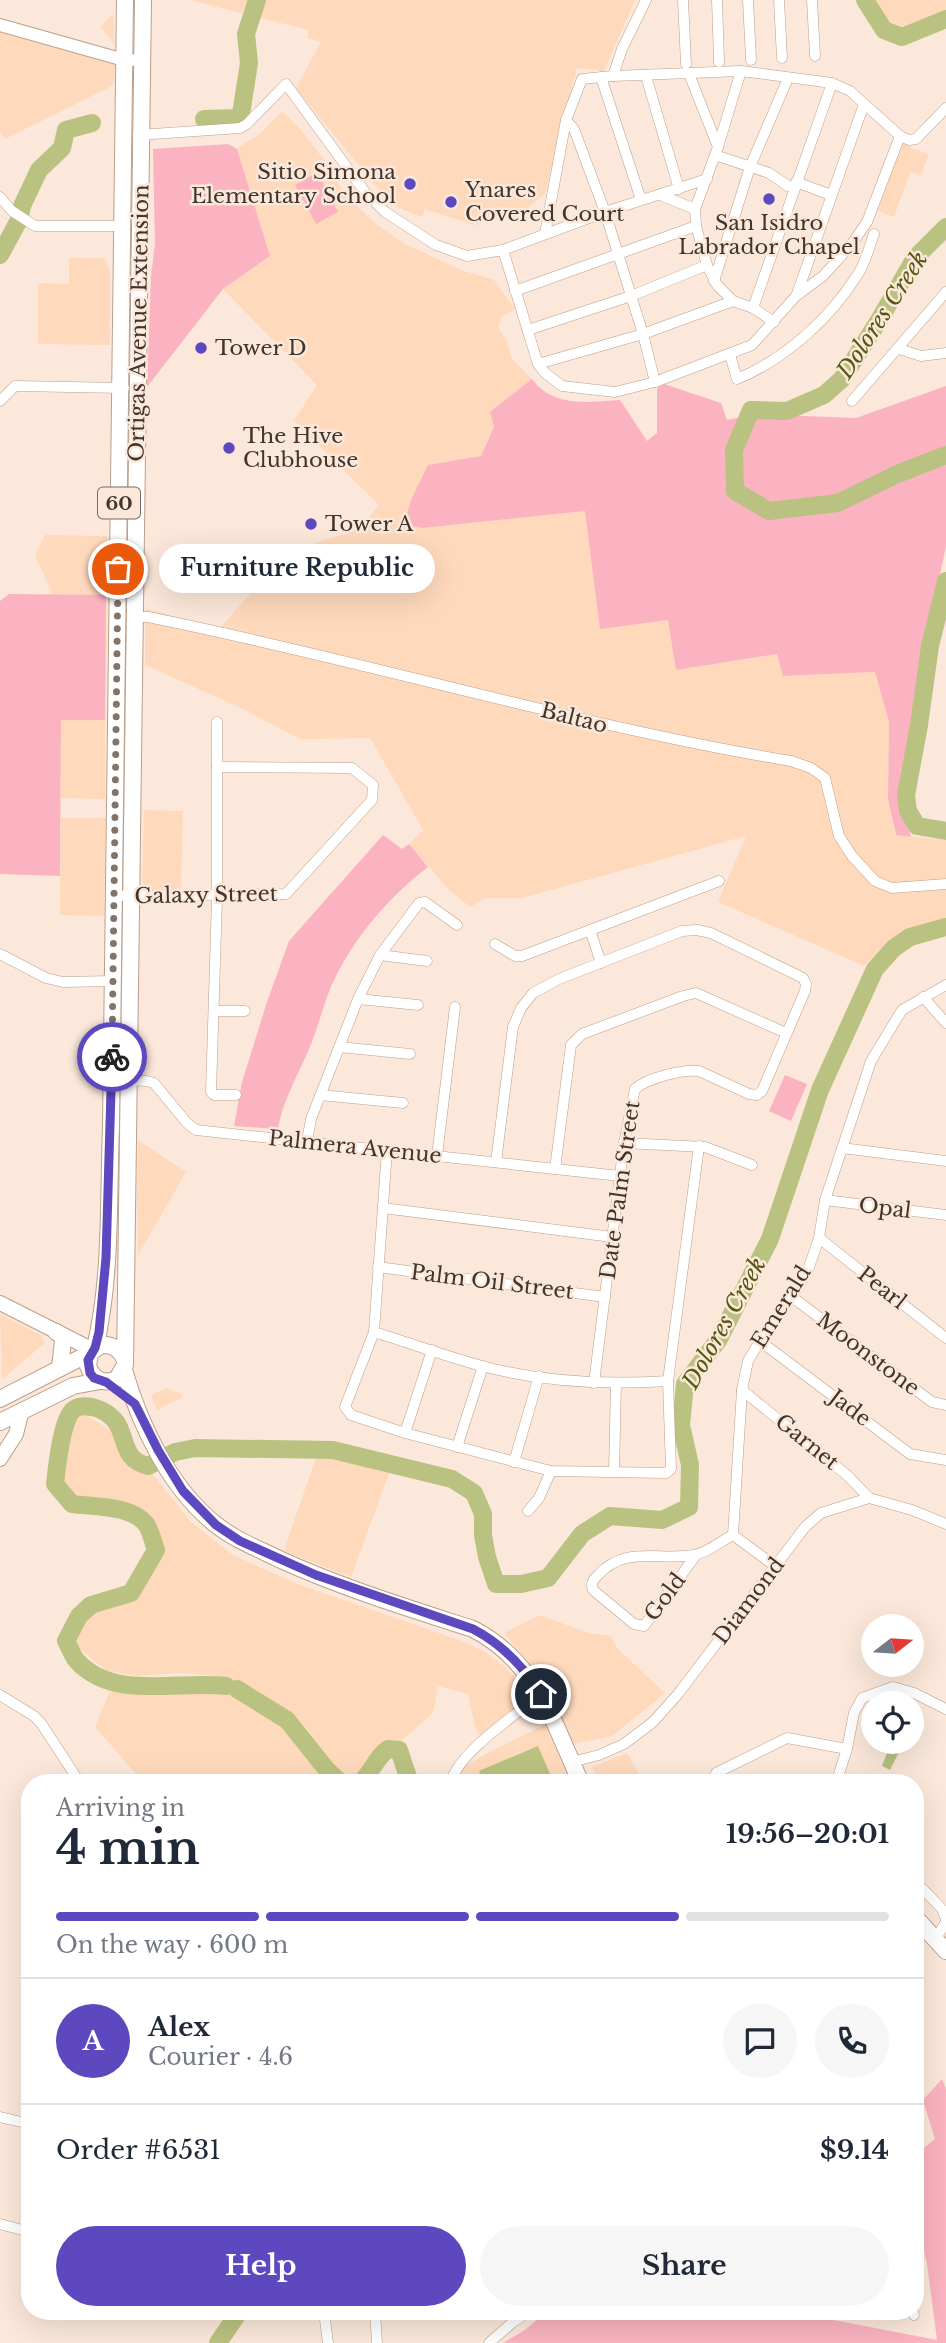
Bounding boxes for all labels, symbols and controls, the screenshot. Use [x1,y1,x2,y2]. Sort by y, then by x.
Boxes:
place label: Sitio Simona Elementary School [191,159,396,209]
marker: Sitio Simona Elementary School [402,176,418,192]
place label: Ynares Covered Court [464,177,624,227]
street label: Ortigas Avenue Extension [124,184,154,462]
marker: San Isidro Labrador Chapel [761,191,777,207]
marker: Ynares Covered Court [443,194,459,210]
place label: San Isidro Labrador Chapel [678,210,860,260]
water label: Dolores Creek [830,246,933,385]
place label: Tower D [215,335,306,361]
marker: Tower D [193,340,209,356]
place label: The Hive Clubhouse [243,423,358,473]
marker: The Hive Clubhouse [221,440,237,456]
road number: 60 [98,488,140,518]
place label: Tower A [325,511,414,537]
marker: Tower A [303,516,319,532]
pin [88,539,148,599]
callout: Furniture Republic [160,544,436,594]
icon: bag [99,550,137,588]
text: Furniture Republic [180,554,414,582]
street label: Baltao [538,697,610,739]
street label: Galaxy Street [134,881,278,909]
courier [77,1022,147,1092]
icon: bike [93,1038,131,1076]
street label: Date Palm Street [595,1099,645,1281]
street label: Palmera Avenue [267,1125,443,1169]
street label: Opal [857,1192,913,1224]
water label: Dolores Creek [676,1252,772,1394]
street label: Palm Oil Street [409,1259,575,1305]
street label: Emerald [745,1261,817,1353]
street label: Pearl [853,1261,912,1315]
street label: Moonstone [811,1307,925,1401]
street label: Jade [822,1382,876,1432]
street label: Garnet [770,1408,844,1476]
street label: Diamond [708,1552,790,1650]
street label: Gold [639,1568,691,1626]
north arrow [861,1614,924,1676]
map controls [861,1614,924,1754]
pin [511,1664,571,1724]
icon: home [522,1675,560,1713]
button: locate [861,1691,924,1754]
text: Arriving in [56,1794,185,1822]
text: 19:56–20:01 [726,1818,889,1850]
text: 4 min [56,1819,200,1876]
text: On the way · 600 m [56,1931,288,1959]
button: chat [723,2004,797,2078]
button: phone [815,2004,889,2078]
text: Alex [148,2011,210,2043]
text: A [82,2025,104,2057]
text: Courier · 4.6 [148,2043,293,2071]
text: Order #6531 [56,2134,221,2166]
text: $9.14 [820,2134,889,2166]
button: Help [56,2226,466,2306]
button: Share [480,2226,889,2306]

